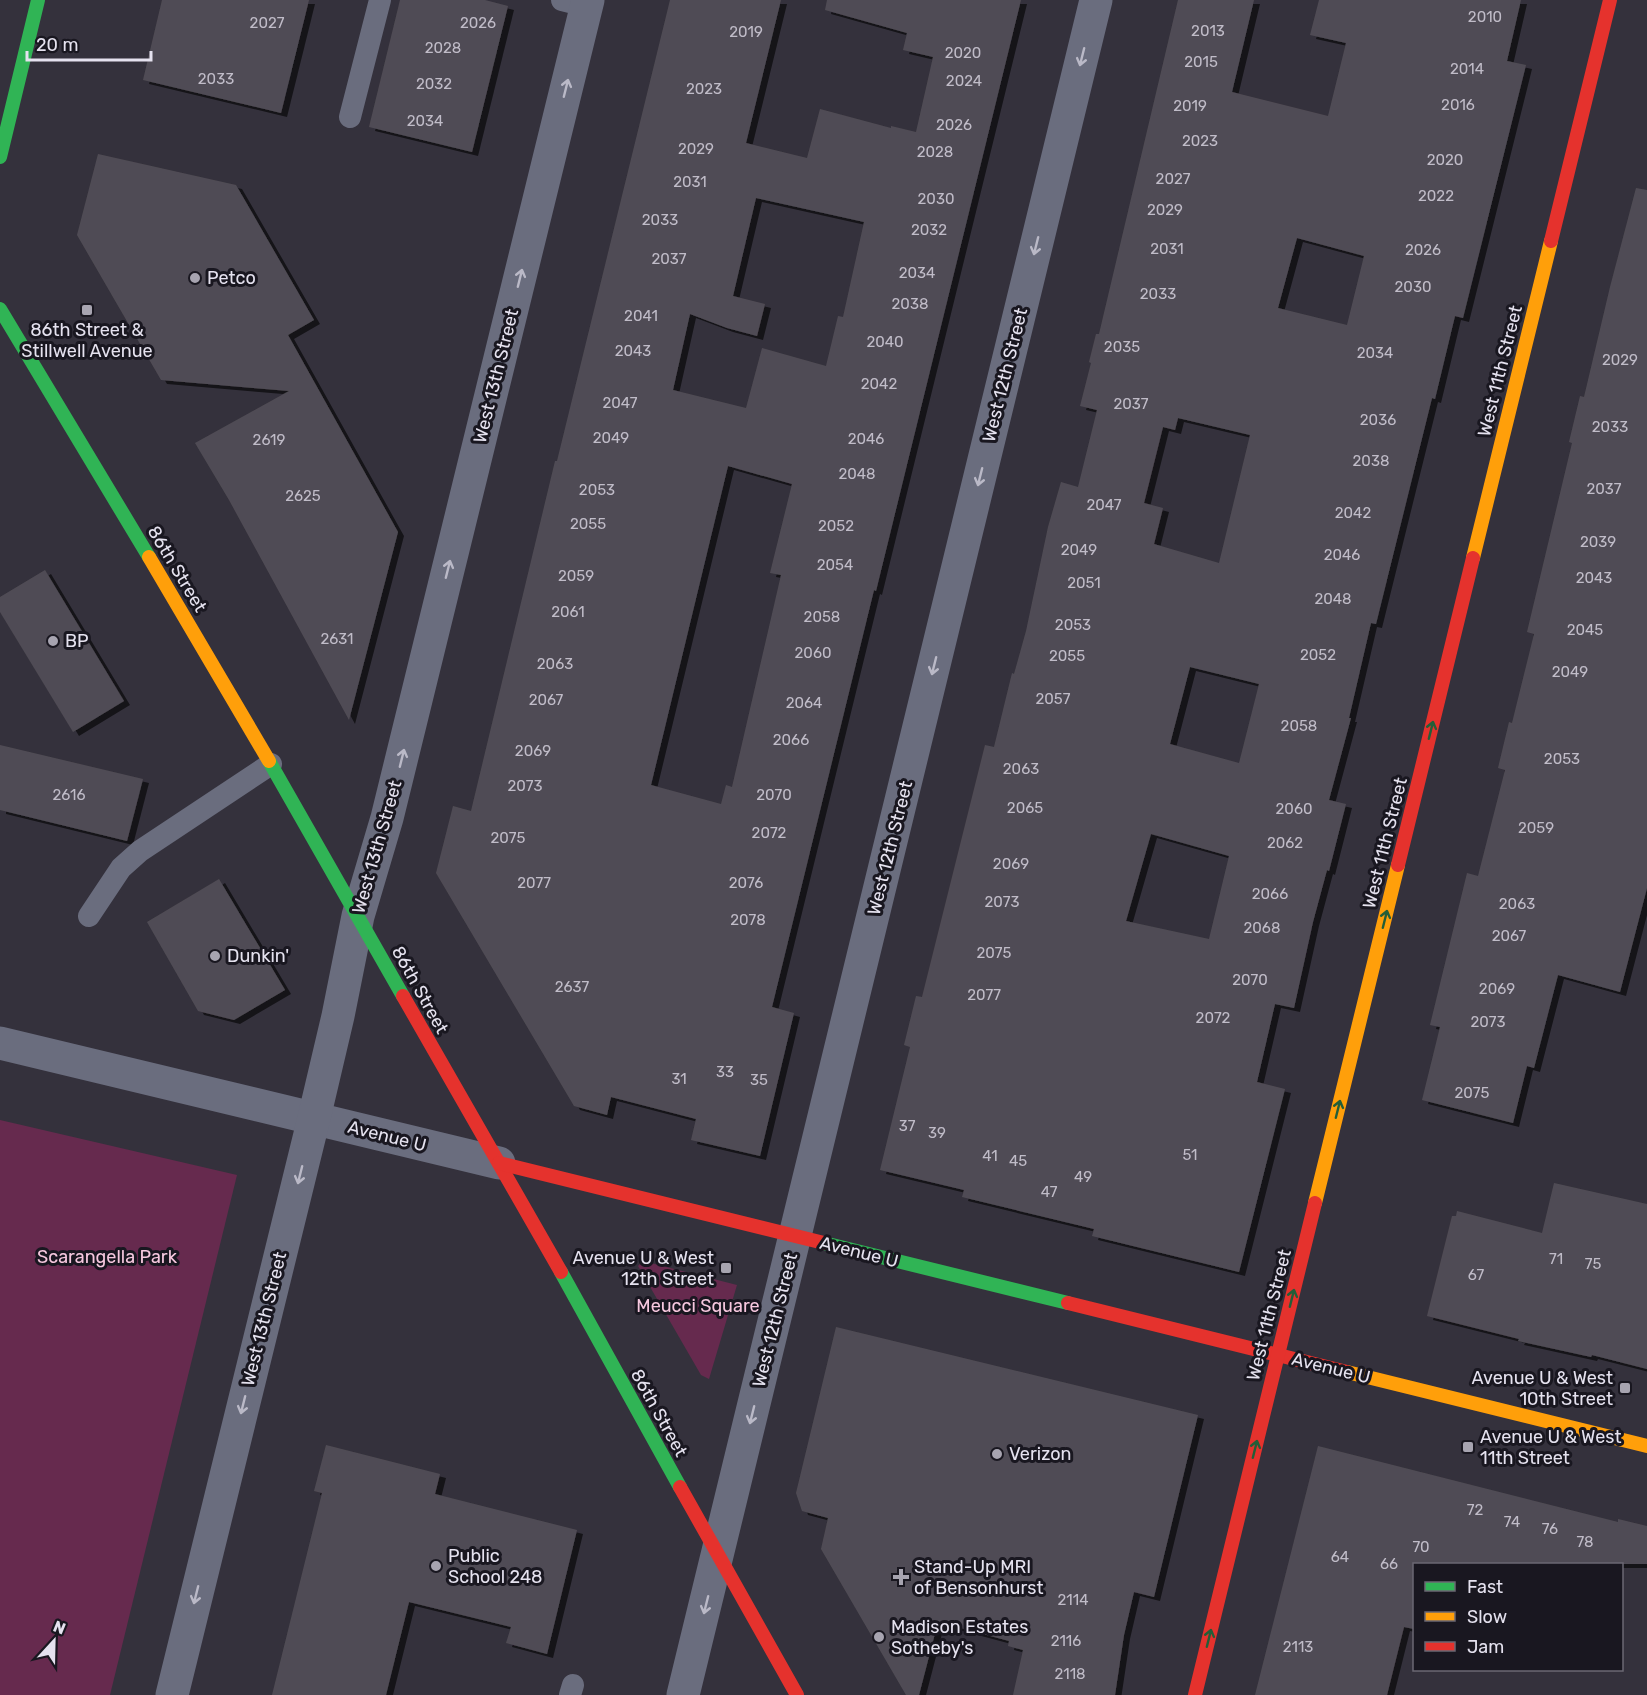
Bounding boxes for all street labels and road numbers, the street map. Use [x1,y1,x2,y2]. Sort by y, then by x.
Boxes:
street label: West 11th Street [1473,303,1527,439]
street label: West 12th Street [978,306,1032,444]
street label: West 13th Street [469,307,523,445]
street label: 86th Street [143,522,211,616]
street label: West 11th Street [1358,775,1412,911]
street label: West 13th Street [347,778,407,916]
street label: West 12th Street [863,779,917,917]
street label: 86th Street [387,942,453,1038]
street label: Avenue U [345,1116,429,1156]
street label: Avenue U [817,1232,901,1272]
street label: West 11th Street [1242,1247,1296,1383]
street label: West 13th Street [237,1250,291,1388]
street label: West 12th Street [748,1251,802,1389]
street label: Avenue U [1289,1348,1373,1388]
street label: 86th Street [626,1365,692,1461]

